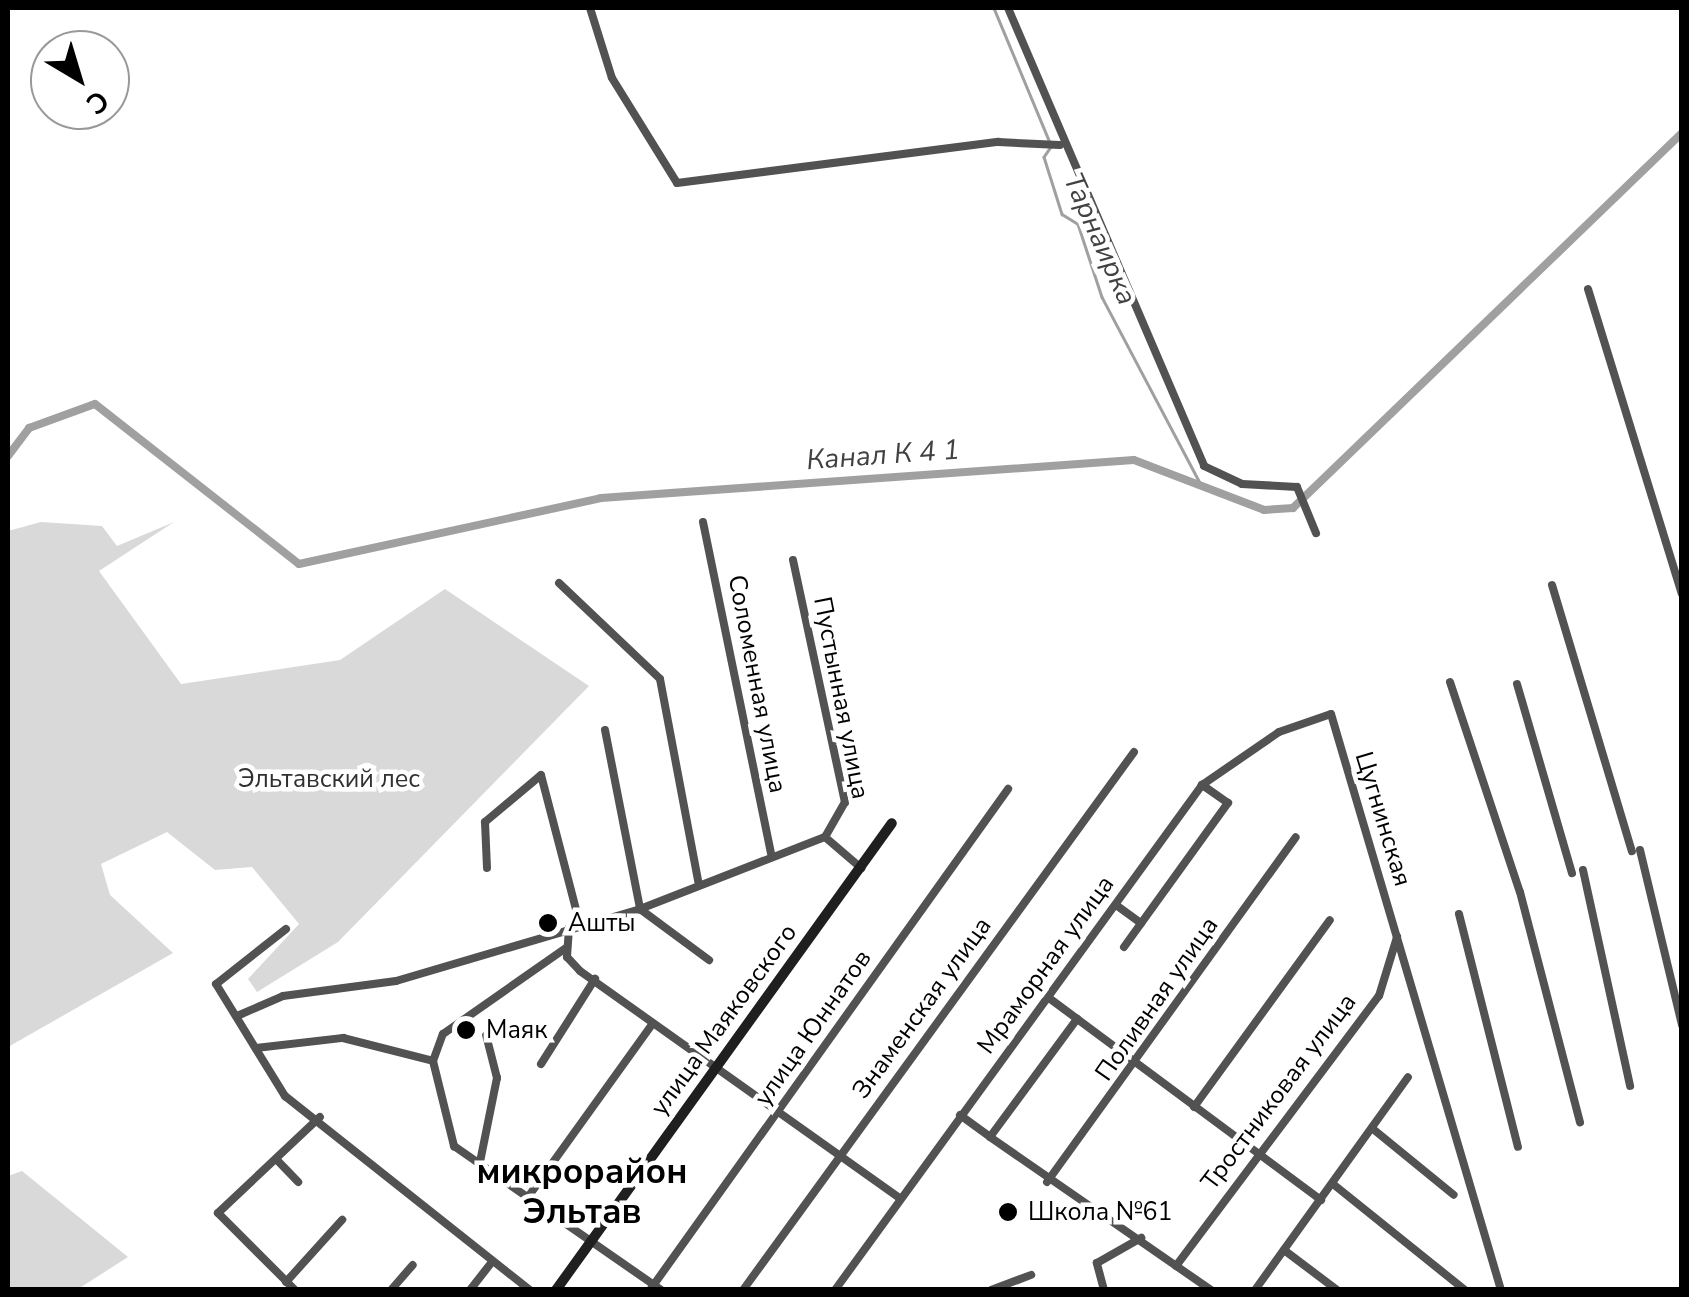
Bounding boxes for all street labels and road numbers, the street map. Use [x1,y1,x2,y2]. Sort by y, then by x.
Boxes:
street label: Соломенная улица [721,572,793,796]
street label: Пустынная улица [807,594,875,802]
street label: Цугнинская [1348,748,1418,890]
street label: Мраморная улица [971,870,1121,1060]
street label: Знаменская улица [846,911,998,1105]
street label: Поливная улица [1089,911,1225,1087]
street label: улица Маяковского [644,918,804,1122]
street label: улица Юннатов [748,944,878,1112]
street label: Тростниковая улица [1195,988,1363,1196]

